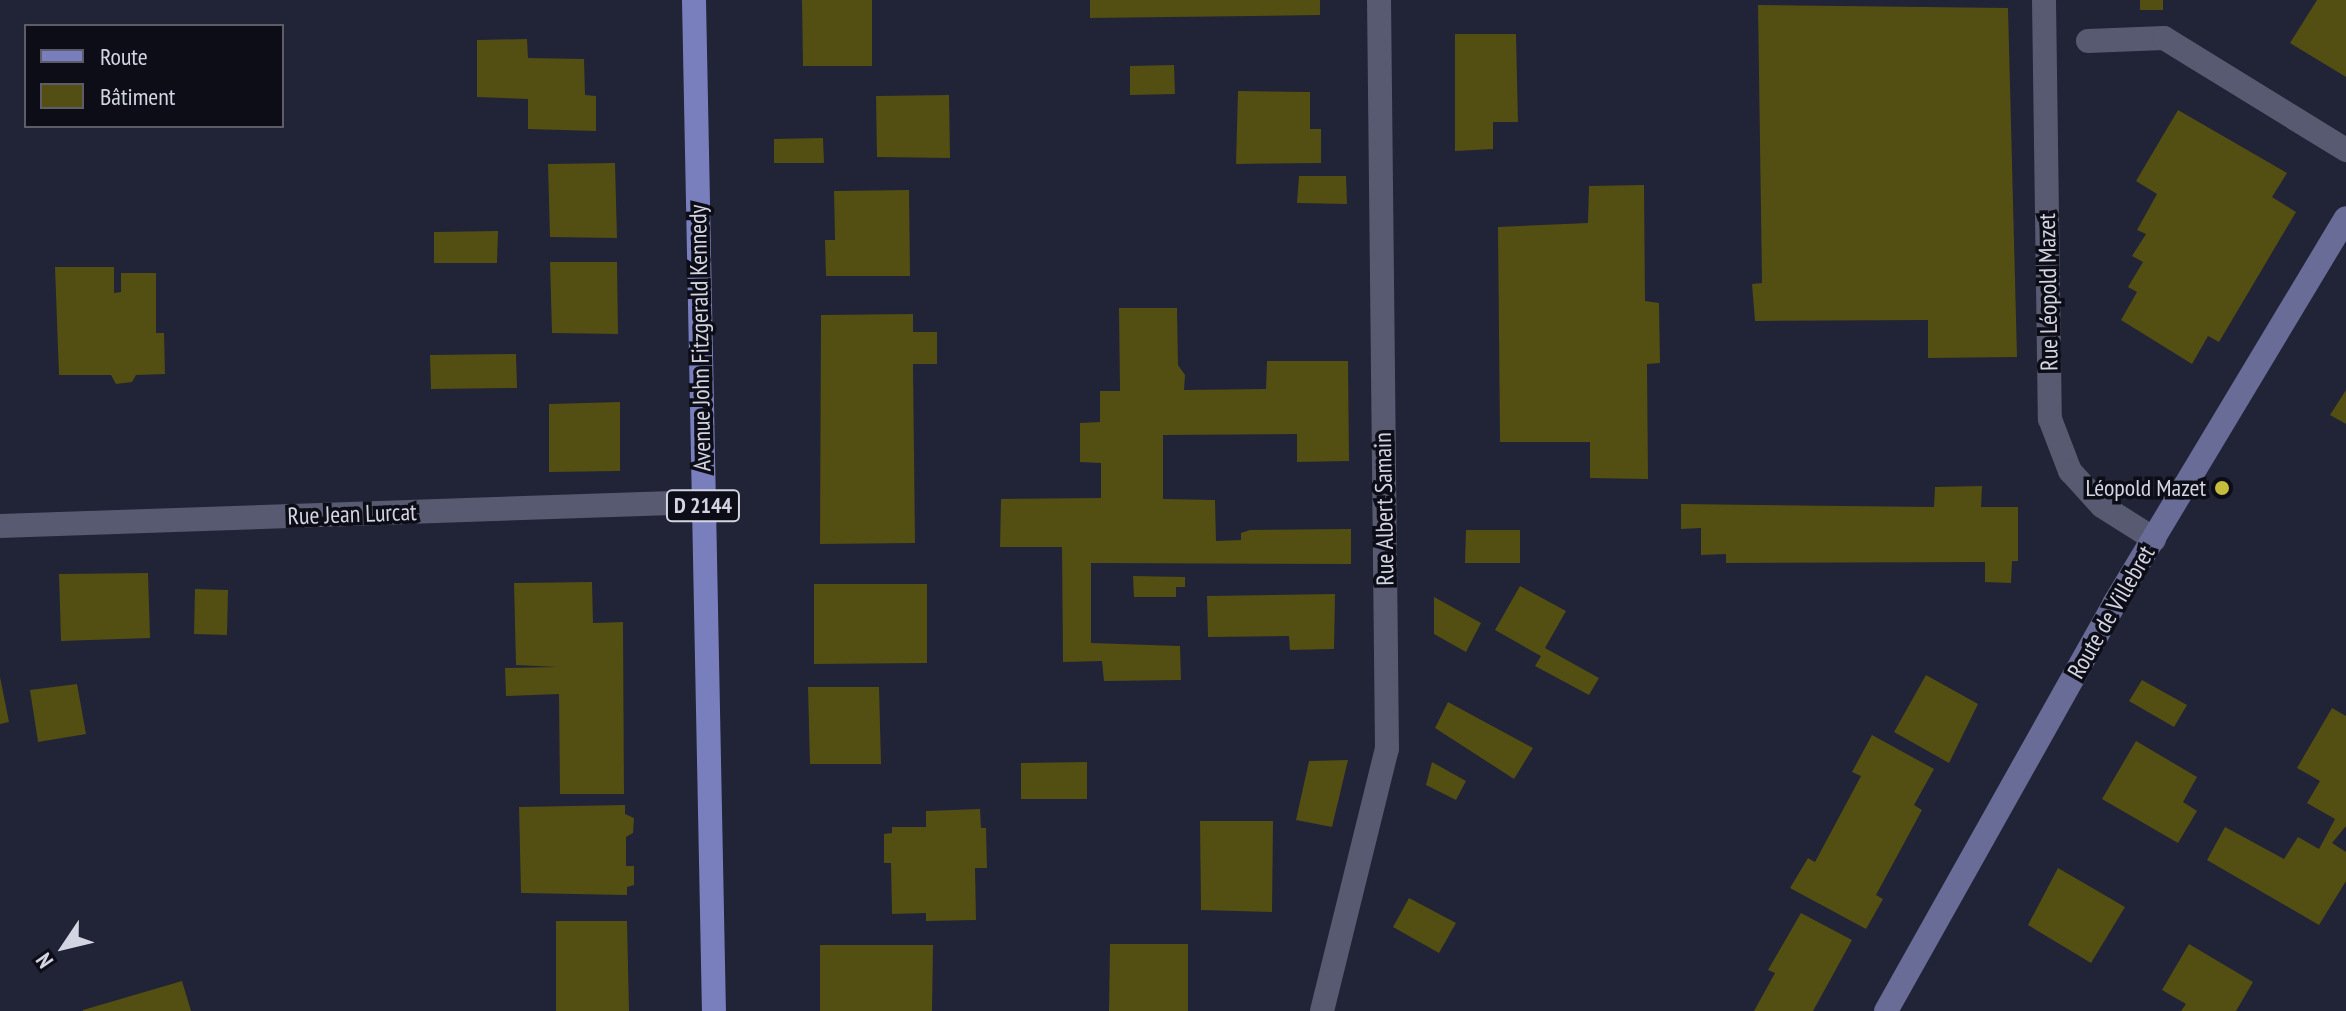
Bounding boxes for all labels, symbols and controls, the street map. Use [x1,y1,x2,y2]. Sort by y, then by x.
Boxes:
legend [24,24,284,128]
text: Route [100,41,148,72]
text: Bâtiment [100,81,175,112]
street label: Avenue John Fitzgerald Kennedy [683,204,717,472]
street label: Rue Léopold Mazet [2032,213,2064,371]
street label: Rue Albert Samain [1368,432,1400,586]
place label: Léopold Mazet [2085,474,2206,502]
marker: Léopold Mazet [2213,479,2231,497]
road number: D 2144 [665,488,741,524]
street label: Rue Jean Lurcat [287,497,417,531]
street label: Route de Villebret [2061,540,2161,684]
north arrow [24,907,104,987]
text: N [29,948,59,974]

